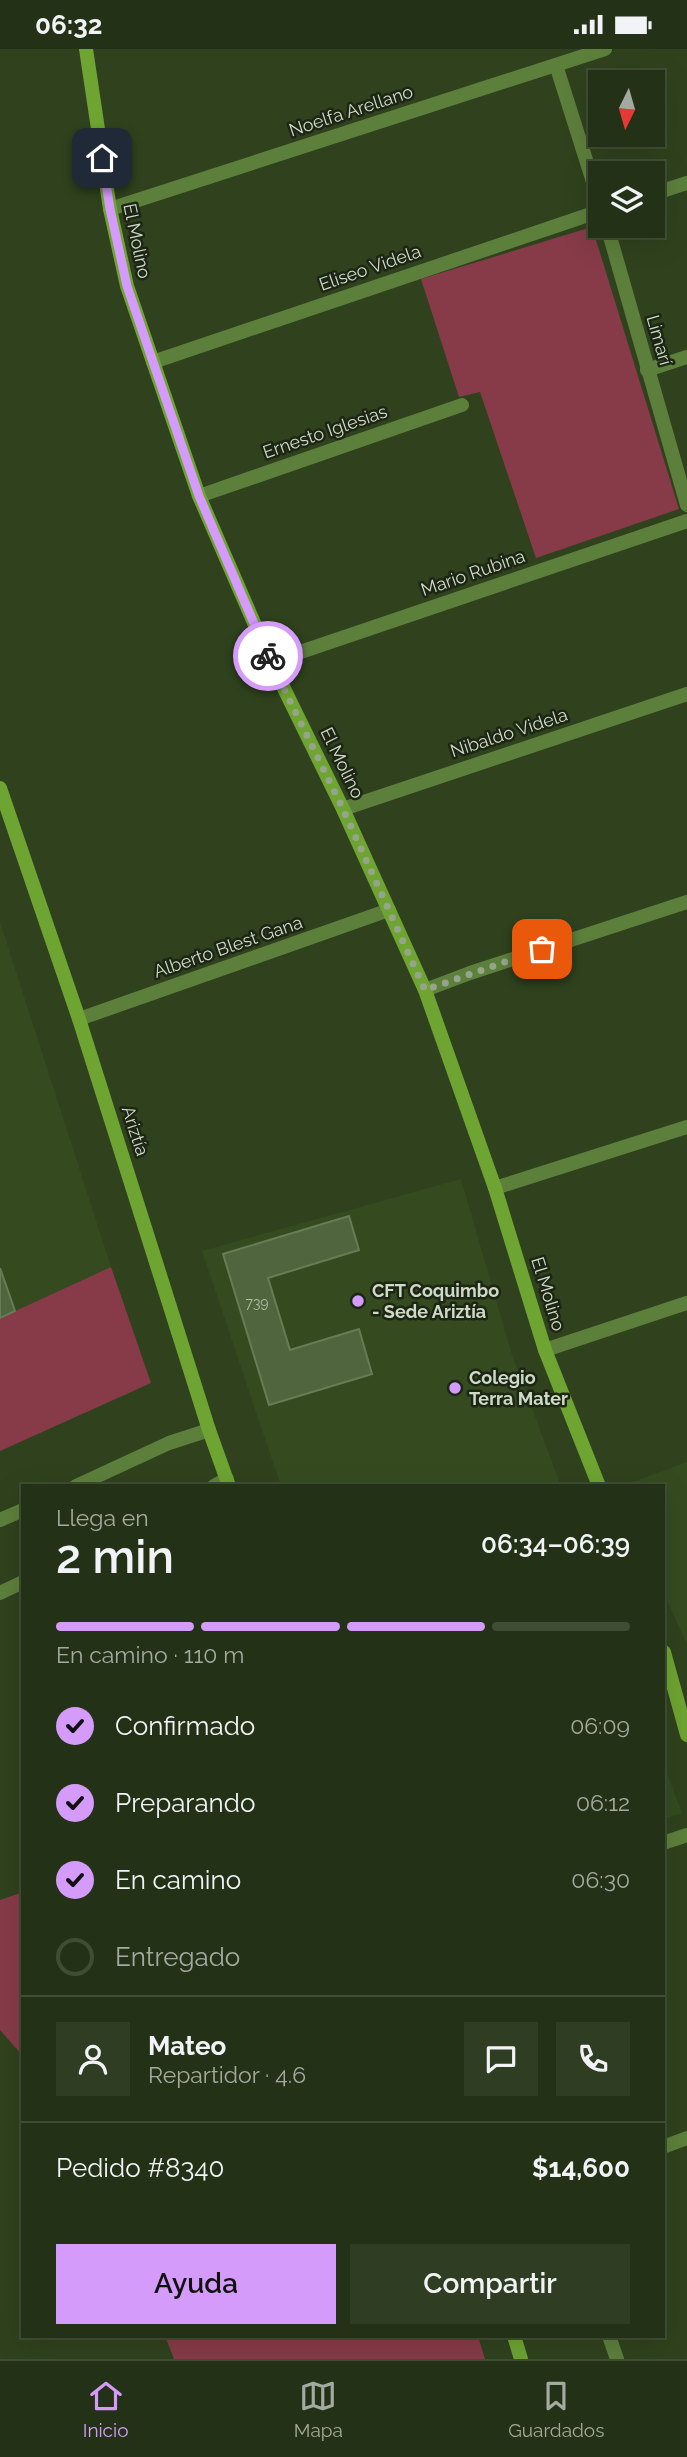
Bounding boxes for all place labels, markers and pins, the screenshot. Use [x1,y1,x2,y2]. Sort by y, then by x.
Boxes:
pin [72,128,132,188]
pin [512,919,572,979]
place label: CFT Coquimbo - Sede Ariztía [372,1280,499,1322]
marker: CFT Coquimbo - Sede Ariztía [350,1293,366,1309]
place label: Colegio Terra Mater [469,1367,568,1409]
marker: Colegio Terra Mater [447,1380,463,1396]

